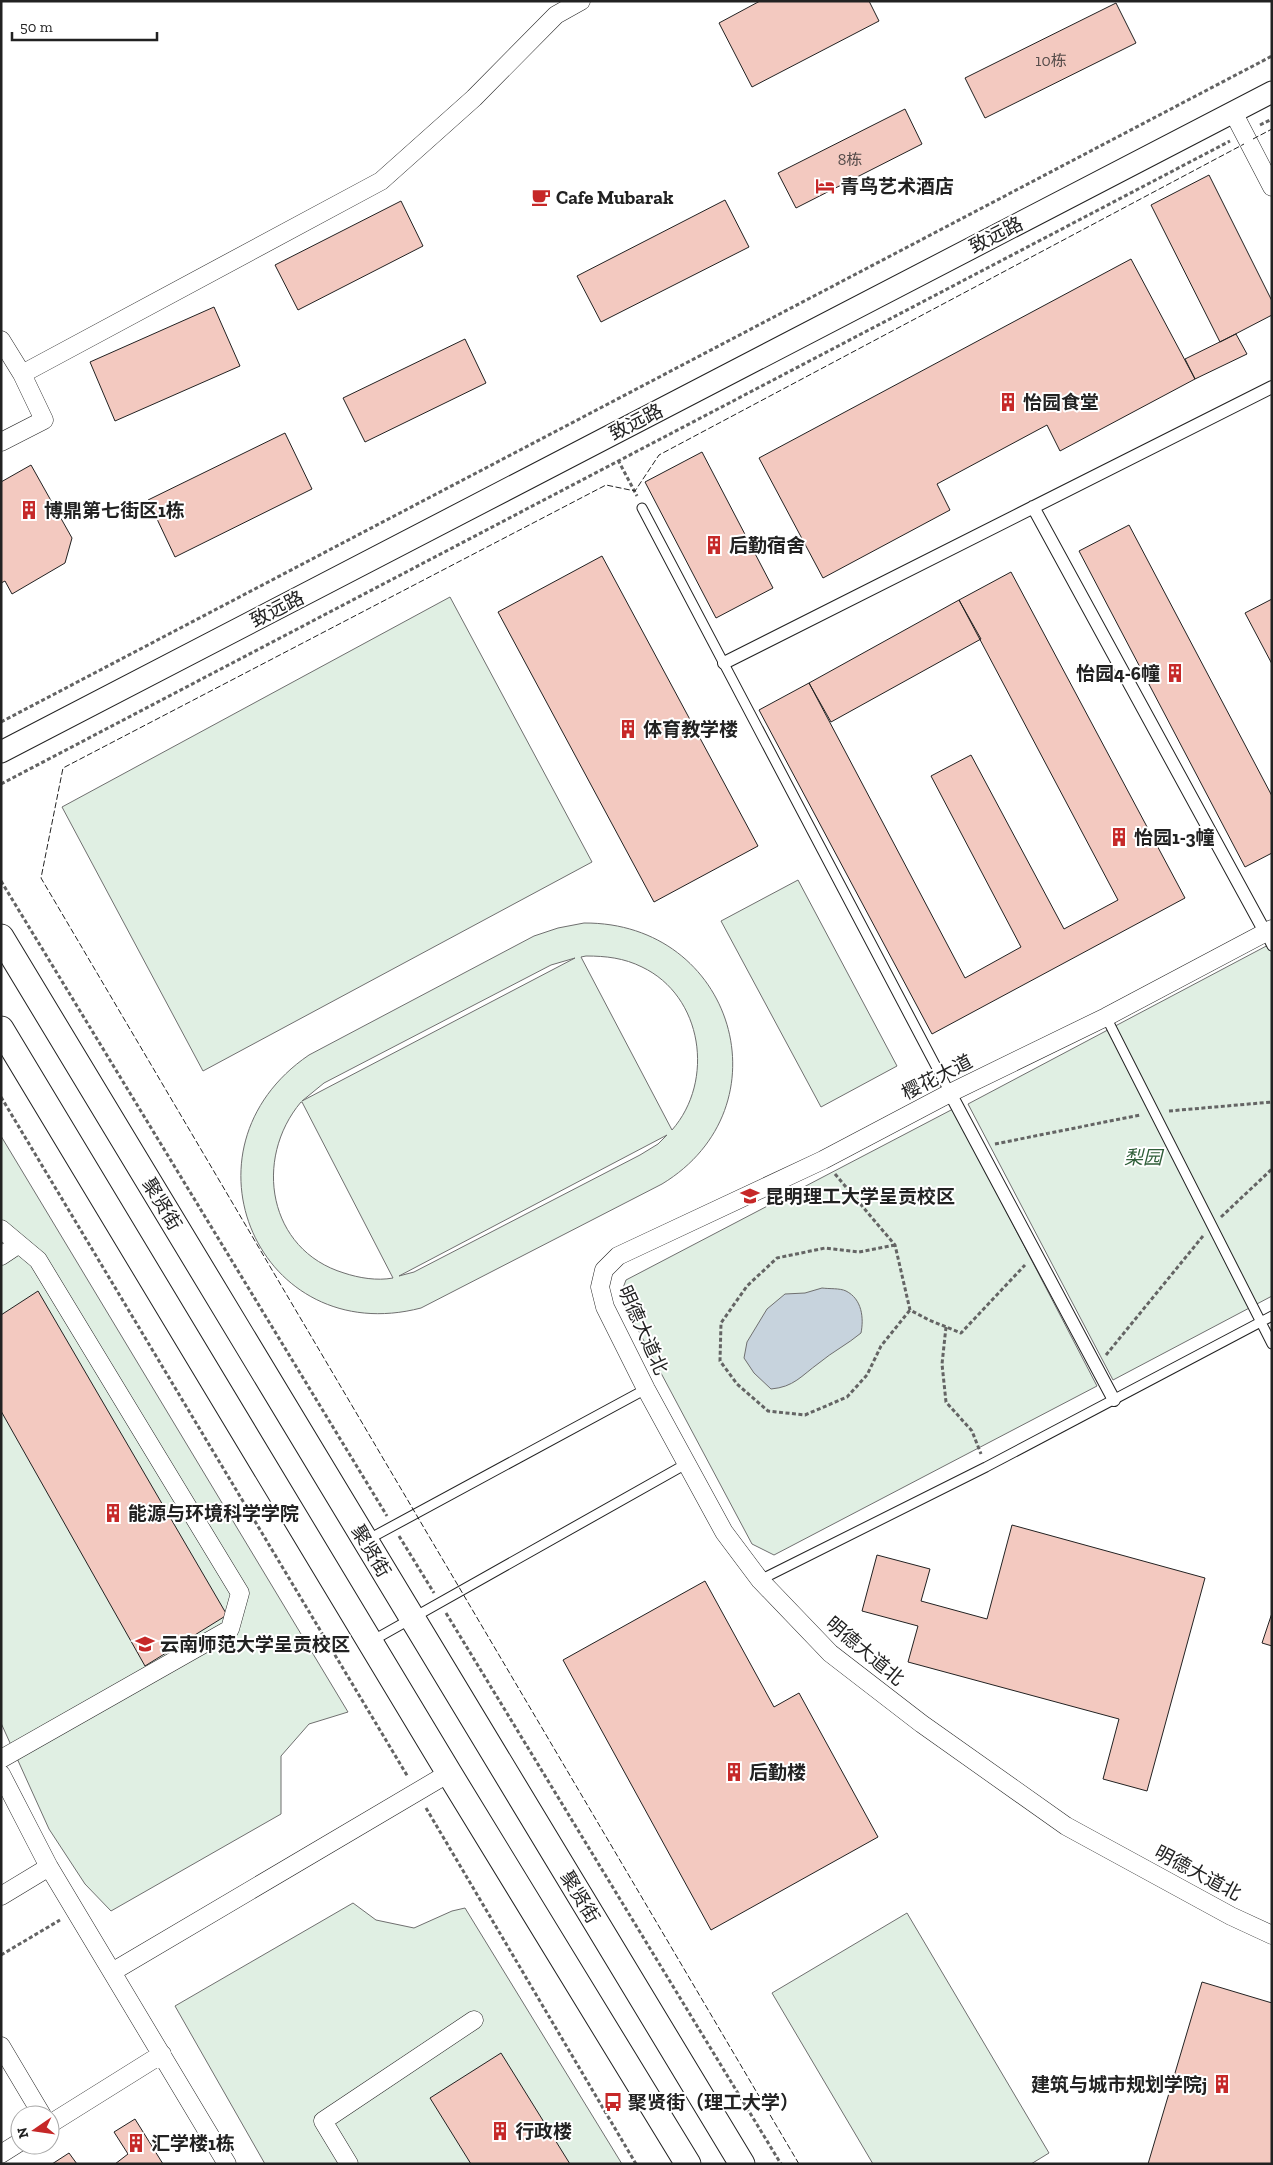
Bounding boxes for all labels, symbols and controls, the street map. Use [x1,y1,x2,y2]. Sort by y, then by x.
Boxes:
scale bar [12,10,158,42]
text: 50 m [20,18,53,36]
house number: 10栋 [1035,51,1067,70]
house number: 8栋 [838,150,862,169]
hotel icon: 青鸟艺术酒店 [814,175,836,197]
place label: 青鸟艺术酒店 [840,175,954,198]
cafe icon: Cafe Mubarak [530,186,552,208]
place label: Cafe Mubarak [556,186,674,209]
street label: 致远路 [965,212,1027,258]
building icon: 怡园食堂 [997,391,1019,413]
place label: 怡园食堂 [1023,391,1099,414]
street label: 致远路 [605,399,667,445]
building icon: 博鼎第七街区1栋 [18,499,40,521]
place label: 博鼎第七街区1栋 [44,499,185,522]
building icon: 后勤宿舍 [703,534,725,556]
place label: 后勤宿舍 [729,534,805,557]
street label: 致远路 [246,586,308,632]
place label: 怡园4-6幢 [1076,662,1160,685]
building icon: 怡园4-6幢 [1164,662,1186,684]
building icon: 体育教学楼 [617,718,639,740]
place label: 体育教学楼 [643,718,738,741]
building icon: 怡园1-3幢 [1108,826,1130,848]
place label: 怡园1-3幢 [1134,826,1215,849]
street label: 樱花大道 [898,1049,976,1105]
park label: 梨园 [1124,1146,1165,1169]
street label: 聚贤街 [137,1174,187,1234]
school or university icon: 昆明理工大学呈贡校区 [739,1185,761,1207]
place label: 昆明理工大学呈贡校区 [765,1185,955,1208]
street label: 明德大道北 [613,1282,673,1378]
building icon: 能源与环境科学学院 [102,1502,124,1524]
place label: 能源与环境科学学院 [128,1502,299,1525]
street label: 聚贤街 [346,1521,396,1581]
street label: 明德大道北 [821,1612,909,1690]
school or university icon: 云南师范大学呈贡校区 [134,1633,156,1655]
place label: 云南师范大学呈贡校区 [160,1633,350,1656]
building icon: 后勤楼 [723,1761,745,1783]
place label: 后勤楼 [749,1761,806,1784]
street label: 明德大道北 [1151,1841,1245,1905]
street label: 聚贤街 [555,1867,605,1927]
place label: 建筑与城市规划学院j [1031,2073,1207,2096]
building icon: 建筑与城市规划学院j [1211,2073,1233,2095]
bus stop icon: 聚贤街（理工大学） [602,2091,624,2113]
place label: 聚贤街（理工大学） [628,2091,799,2114]
north arrow [10,2105,60,2155]
building icon: 行政楼 [489,2120,511,2142]
place label: 行政楼 [515,2120,572,2143]
text: N [13,2125,32,2140]
building icon: 汇学楼1栋 [125,2132,147,2154]
place label: 汇学楼1栋 [151,2132,235,2155]

